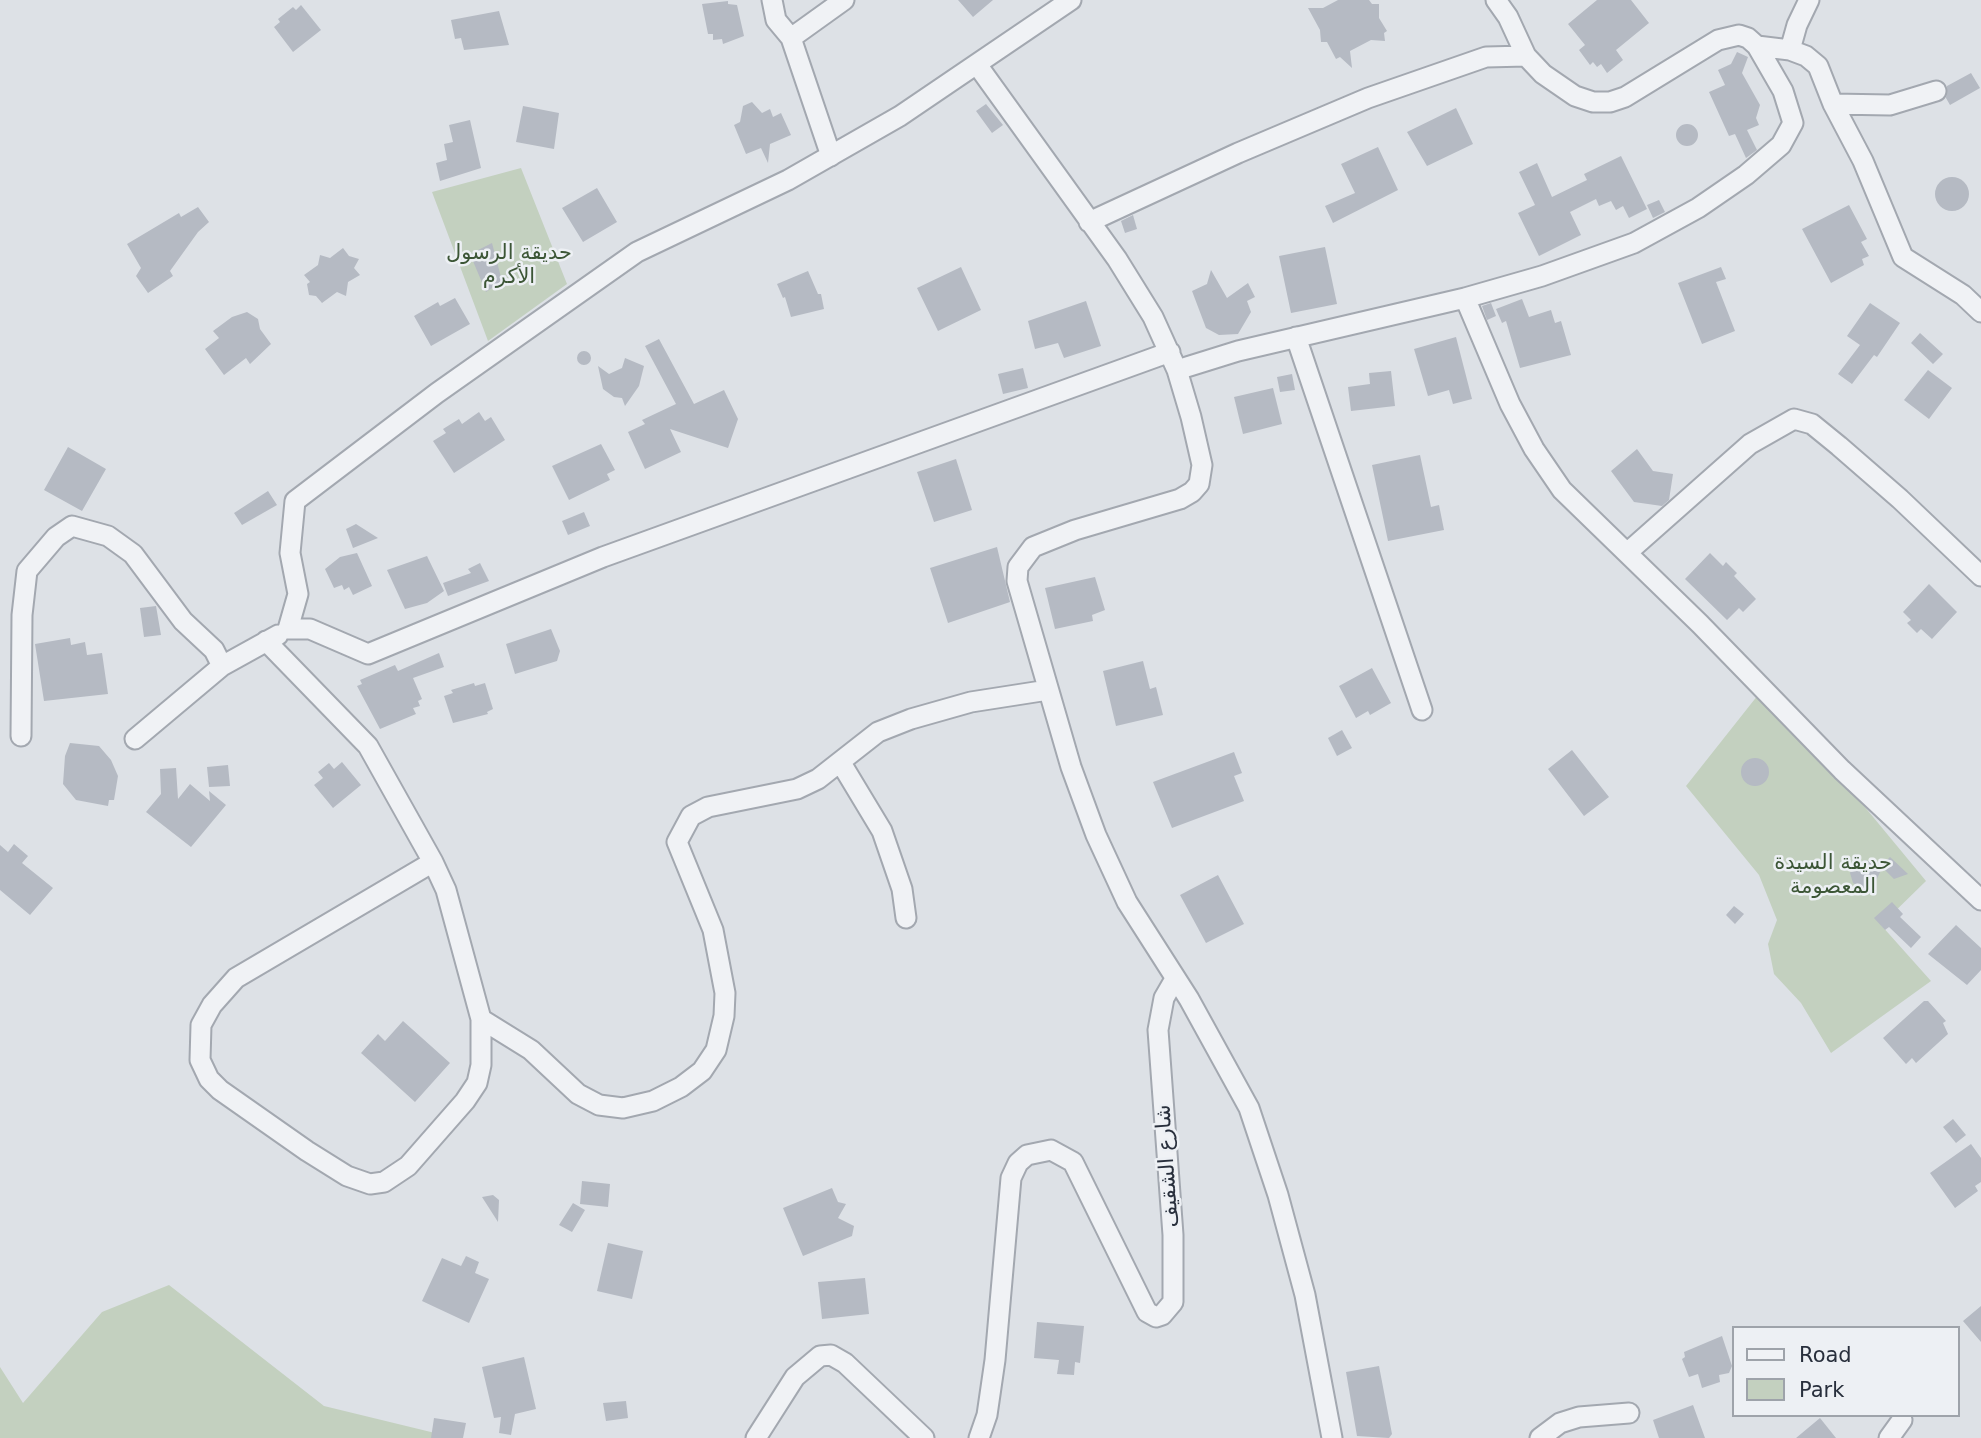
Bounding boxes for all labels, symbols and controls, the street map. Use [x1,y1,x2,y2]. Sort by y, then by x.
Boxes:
park label: حديقة الرسول الأكرم [446,241,572,291]
park label: حديقة السيدة المعصومة [1774,851,1892,901]
street label: شارع الشقيف [1151,1104,1185,1228]
legend [1732,1326,1960,1417]
text: Road [1799,1343,1852,1367]
text: Park [1799,1378,1844,1402]

